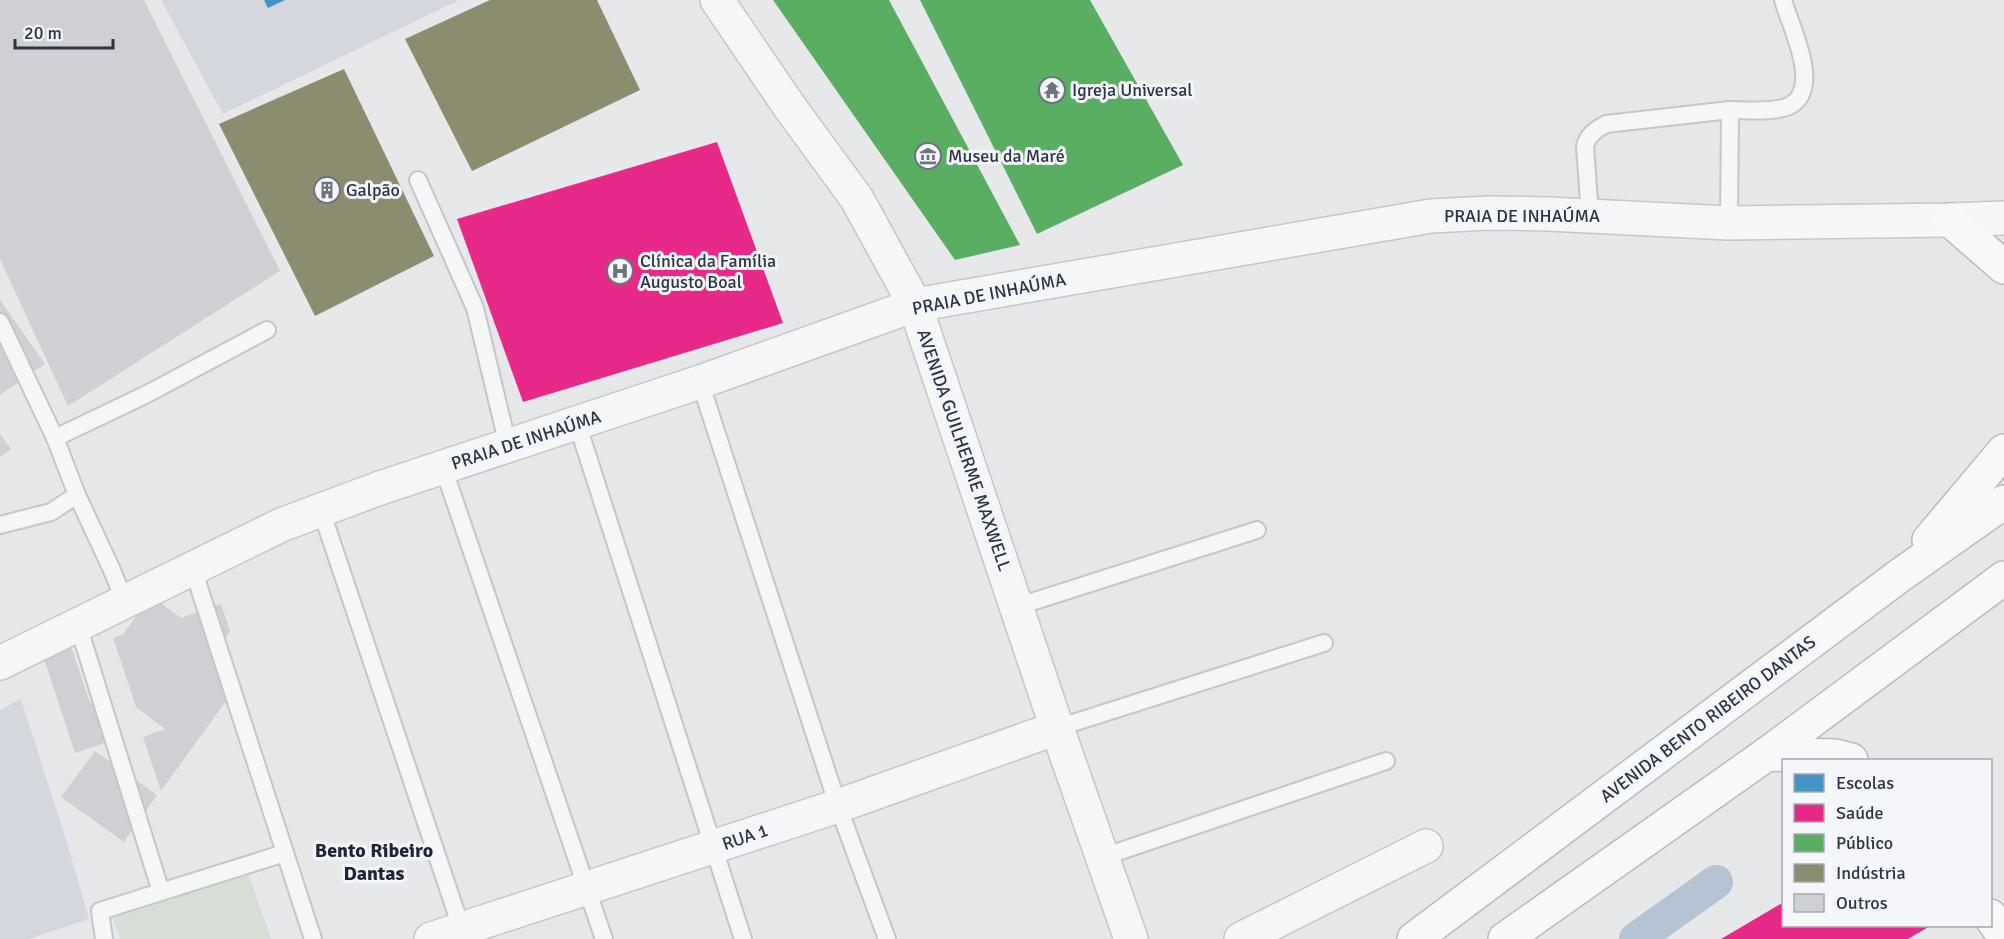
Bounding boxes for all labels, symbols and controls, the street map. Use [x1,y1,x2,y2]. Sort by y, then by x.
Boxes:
scale bar [15,12,112,50]
text: 20 m [24,22,62,44]
temple icon: Igreja Universal [1037,75,1067,105]
place label: Igreja Universal [1072,79,1193,101]
museum icon: Museu da Maré [913,141,943,171]
place label: Museu da Maré [948,145,1065,167]
building icon: Galpão [312,175,342,205]
place label: Galpão [346,179,400,201]
street label: PRAIA DE INHAÚMA [1444,205,1600,227]
place label: Clínica da Família Augusto Boal [640,250,776,293]
hospital icon: Clínica da Família Augusto Boal [605,256,635,286]
street label: PRAIA DE INHAÚMA [910,268,1068,320]
street label: AVENIDA GUILHERME MAXWELL [912,326,1016,574]
street label: PRAIA DE INHAÚMA [448,405,604,475]
street label: AVENIDA BENTO RIBEIRO DANTAS [1596,631,1820,807]
legend [1782,759,1992,927]
text: Escolas [1836,772,1894,794]
text: Saúde [1836,802,1884,824]
street label: RUA 1 [719,819,771,855]
text: Público [1836,832,1893,854]
district label: Bento Ribeiro Dantas [315,838,433,886]
text: Indústria [1836,862,1906,884]
text: Outros [1836,892,1888,914]

